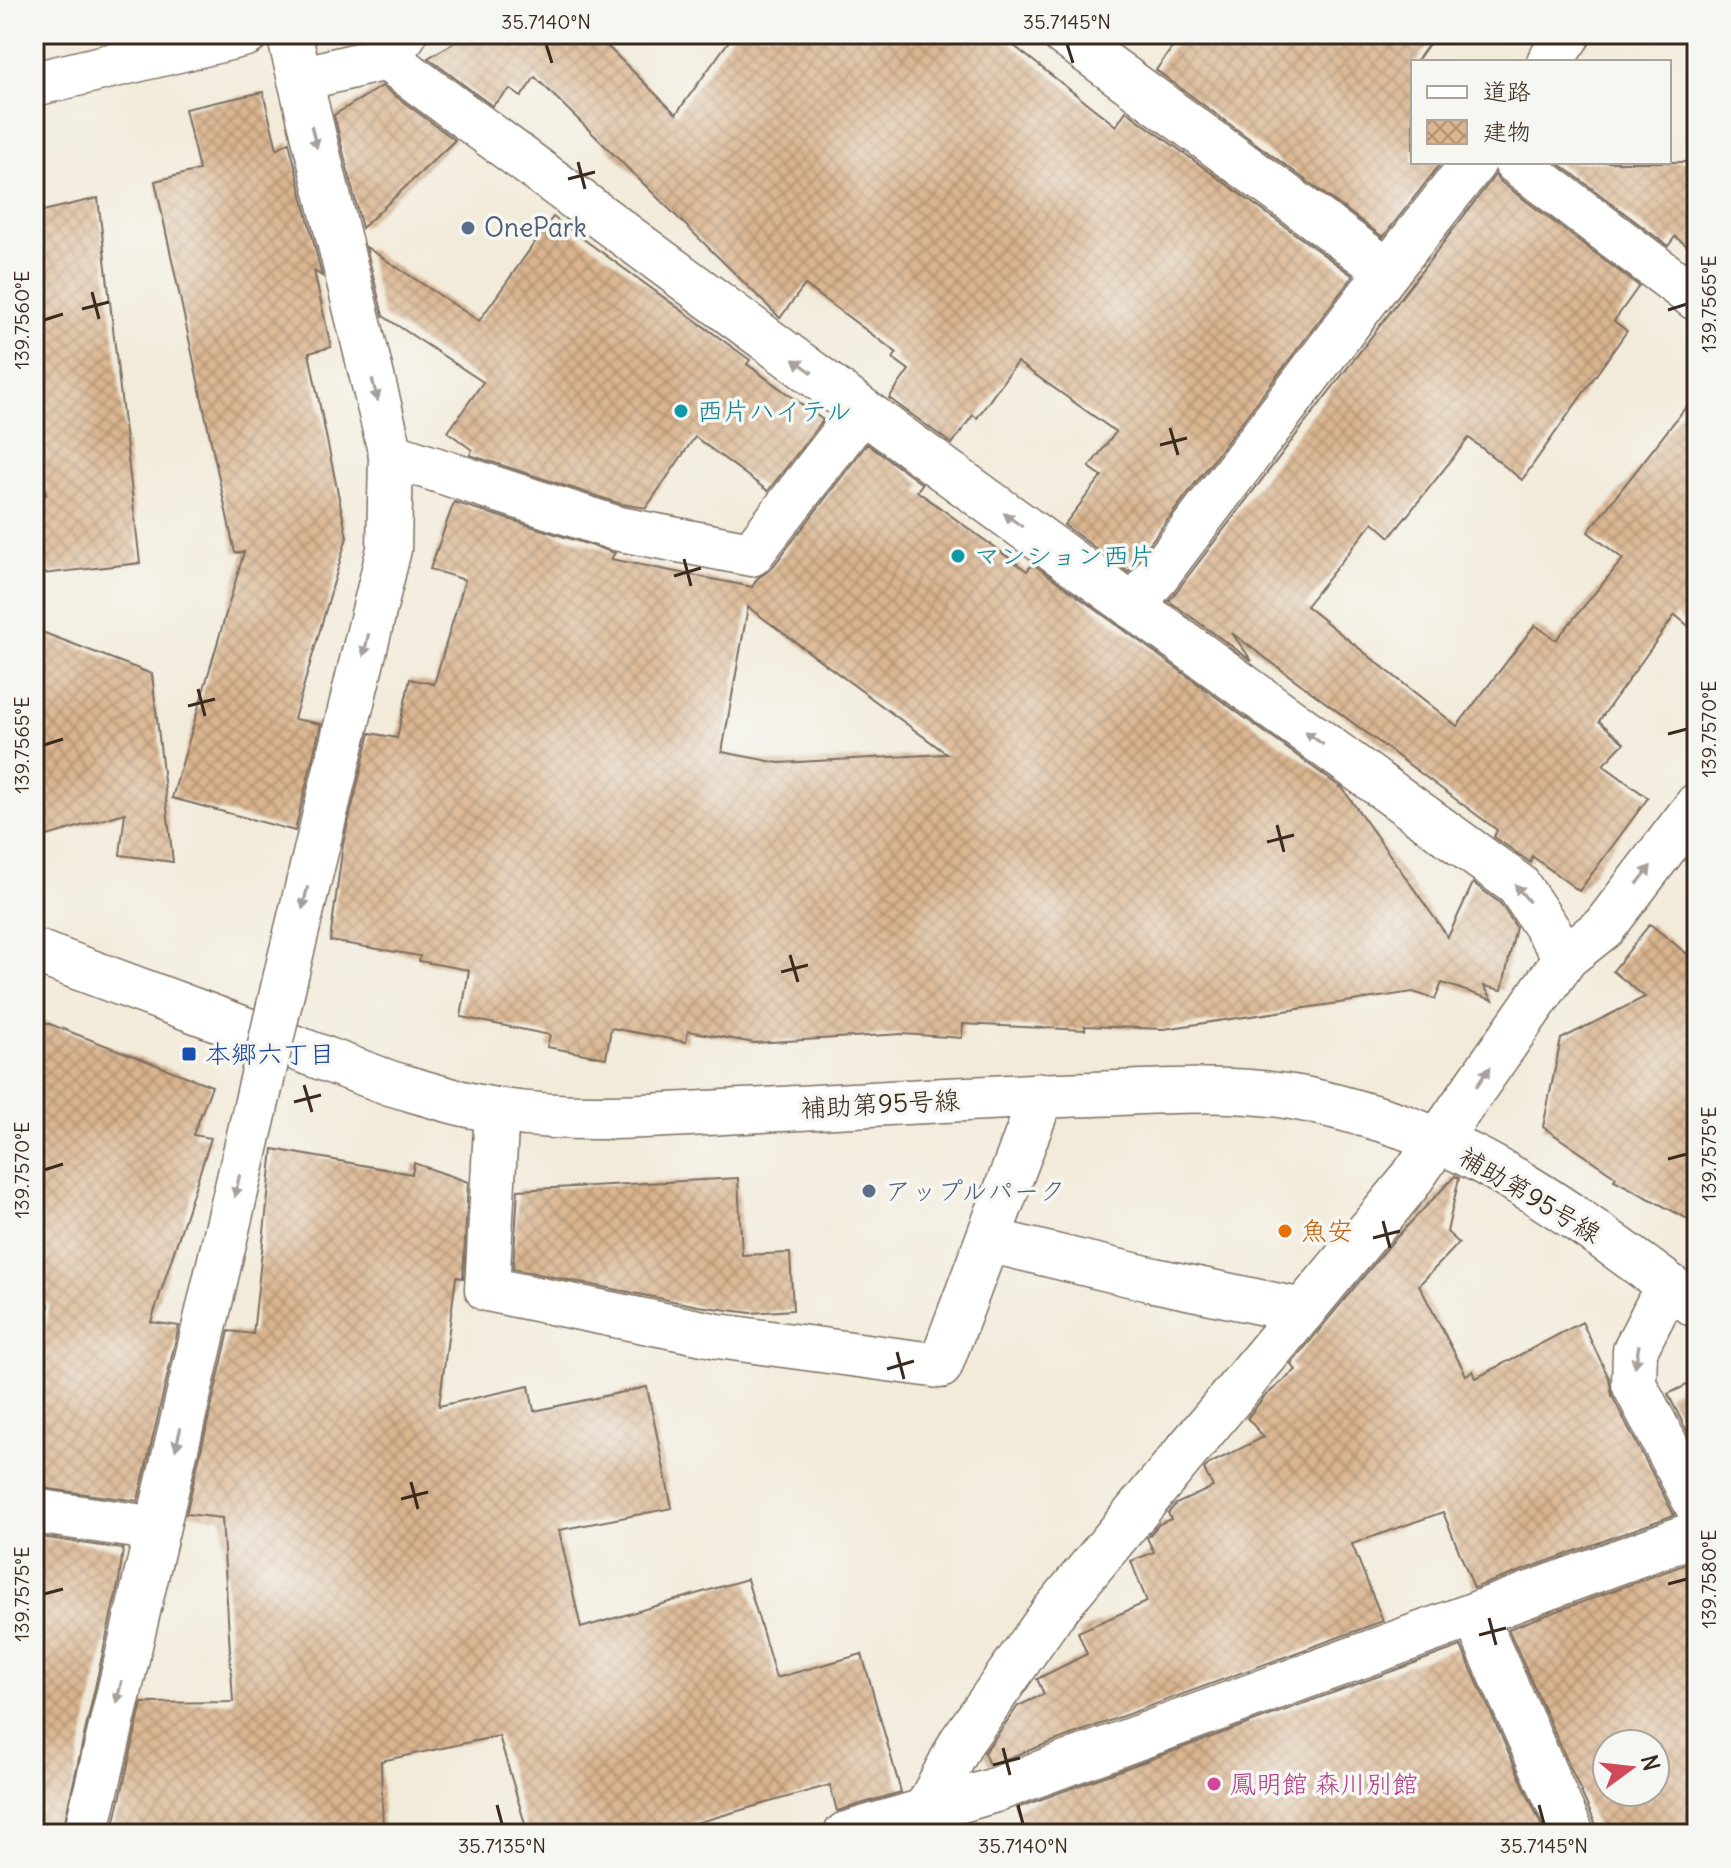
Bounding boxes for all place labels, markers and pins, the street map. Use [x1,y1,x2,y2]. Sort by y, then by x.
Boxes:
place label: OnePark [484,211,587,244]
marker: OnePark [459,219,477,237]
place label: 西片ハイテル [697,394,852,427]
marker: 西片ハイテル [672,402,690,420]
place label: マンション西片 [974,539,1155,572]
marker: マンション西片 [949,547,967,565]
place label: 本郷六丁目 [205,1037,335,1070]
marker: 本郷六丁目 [180,1045,198,1063]
place label: アップルパーク [885,1174,1065,1207]
marker: アップルパーク [860,1182,878,1200]
place label: 魚安 [1301,1214,1353,1247]
marker: 魚安 [1276,1222,1294,1240]
place label: 鳳明館 森川別館 [1230,1767,1418,1800]
marker: 鳳明館 森川別館 [1205,1775,1223,1793]

